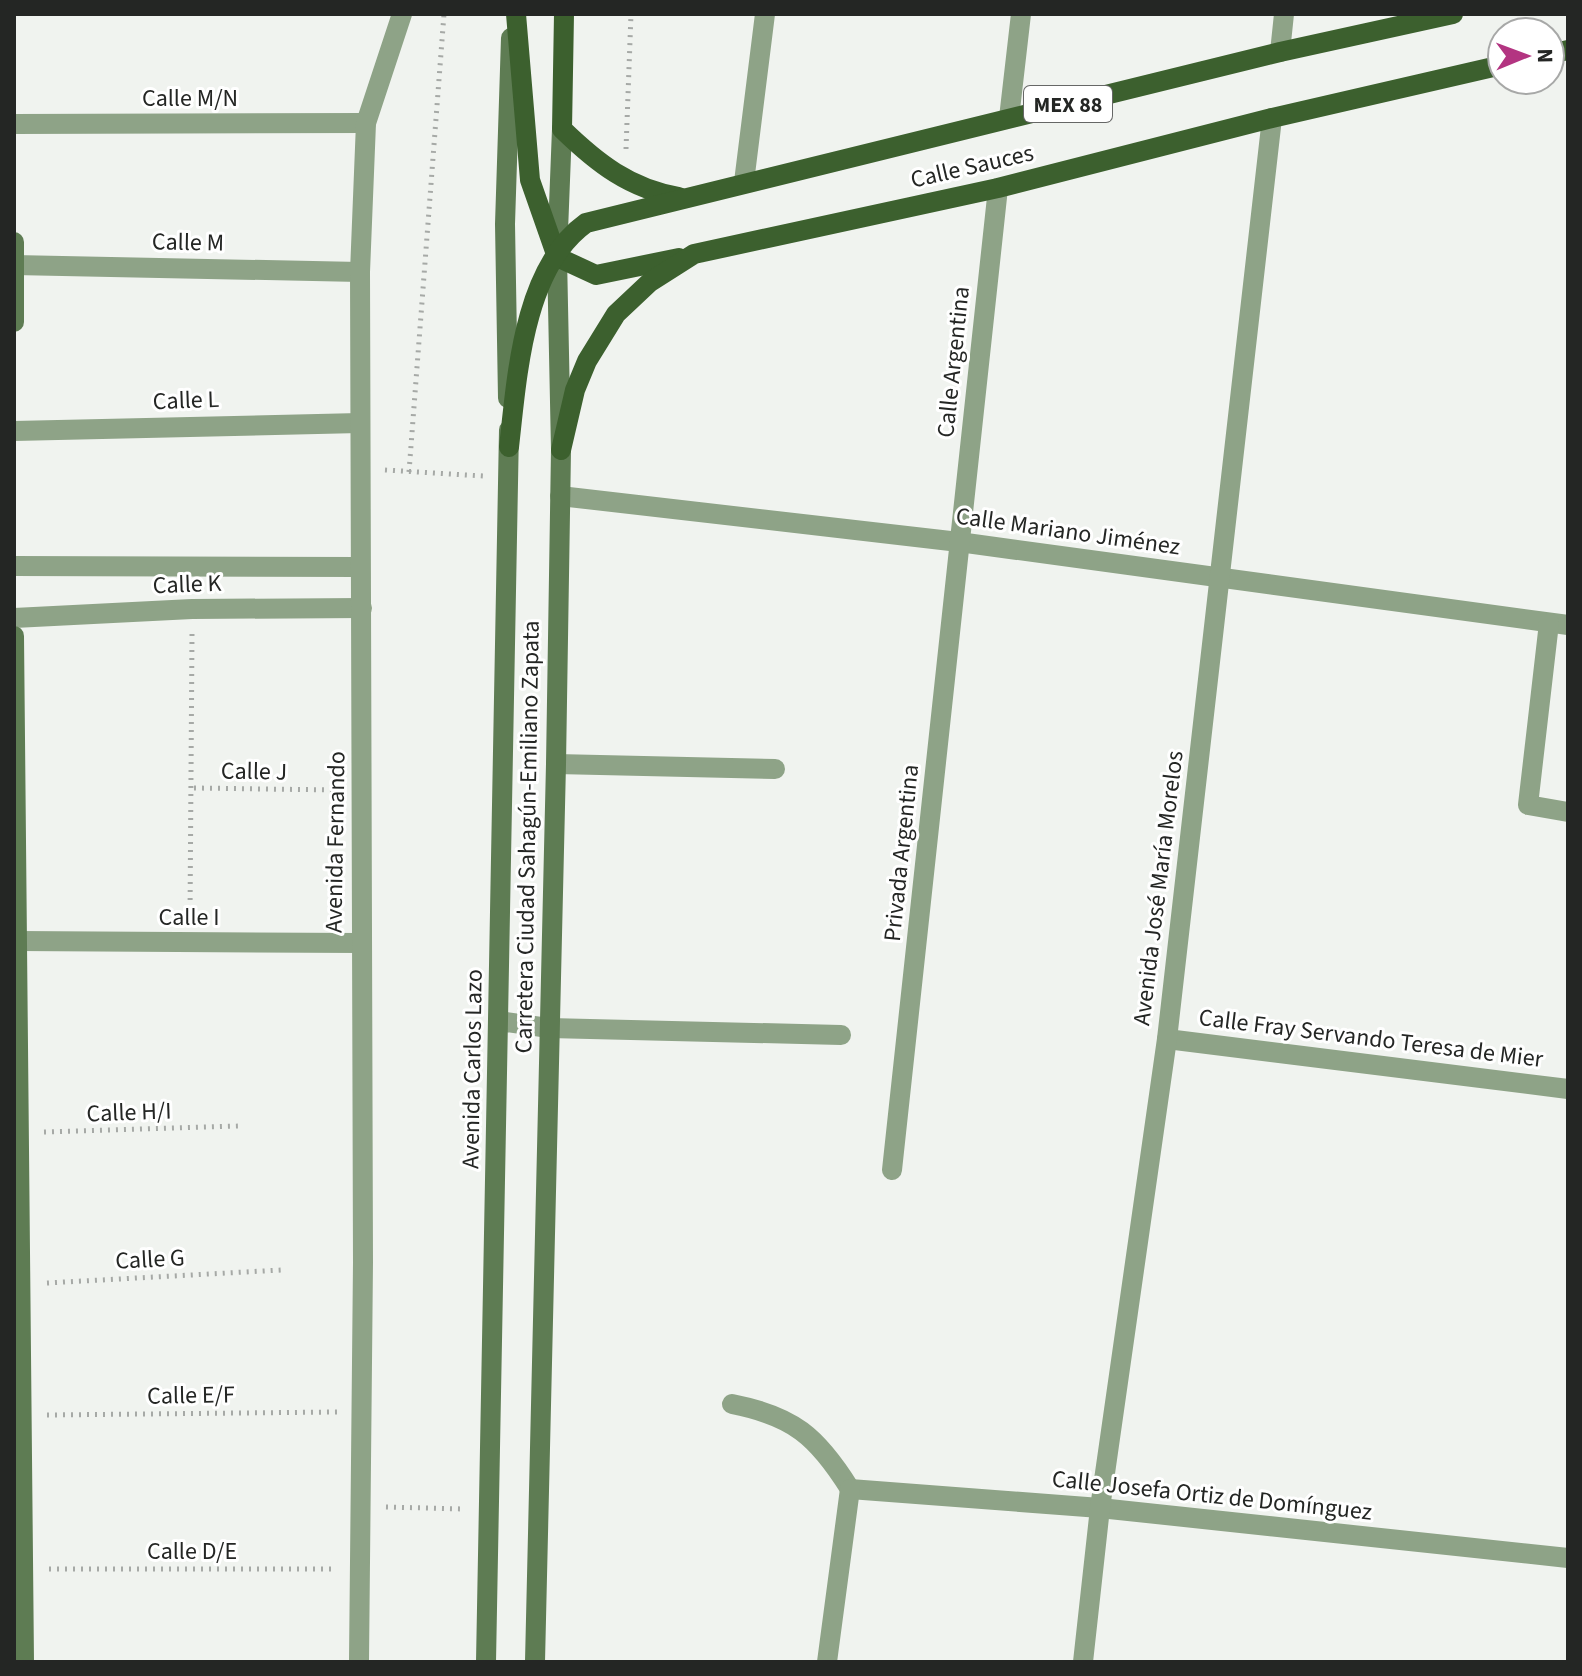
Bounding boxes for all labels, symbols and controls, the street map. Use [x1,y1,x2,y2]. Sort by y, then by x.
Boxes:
north arrow [1486,16,1566,96]
text: N [1529,48,1561,63]
street label: Calle M/N [142,81,238,116]
road number: MEX 88 [1024,86,1112,122]
street label: Calle Sauces [907,135,1037,198]
street label: Calle M [152,224,224,261]
street label: Calle Argentina [928,285,979,439]
street label: Calle L [152,382,220,419]
street label: Calle Mariano Jiménez [954,498,1182,565]
street label: Calle K [152,566,222,603]
street label: Carretera Ciudad Sahagún-Emiliano Zapata [506,620,549,1054]
street label: Avenida José María Morelos [1124,749,1193,1027]
street label: Avenida Fernando [316,751,355,933]
street label: Calle J [221,753,287,790]
street label: Privada Argentina [875,763,928,943]
street label: Calle I [158,900,220,935]
street label: Avenida Carlos Lazo [453,969,492,1169]
street label: Calle Fray Servando Teresa de Mier [1197,1000,1546,1077]
street label: Calle H/I [86,1094,172,1131]
street label: Calle G [114,1240,186,1279]
street label: Calle E/F [147,1377,235,1414]
street label: Calle Josefa Ortiz de Domínguez [1050,1461,1374,1530]
street label: Calle D/E [147,1534,237,1569]

